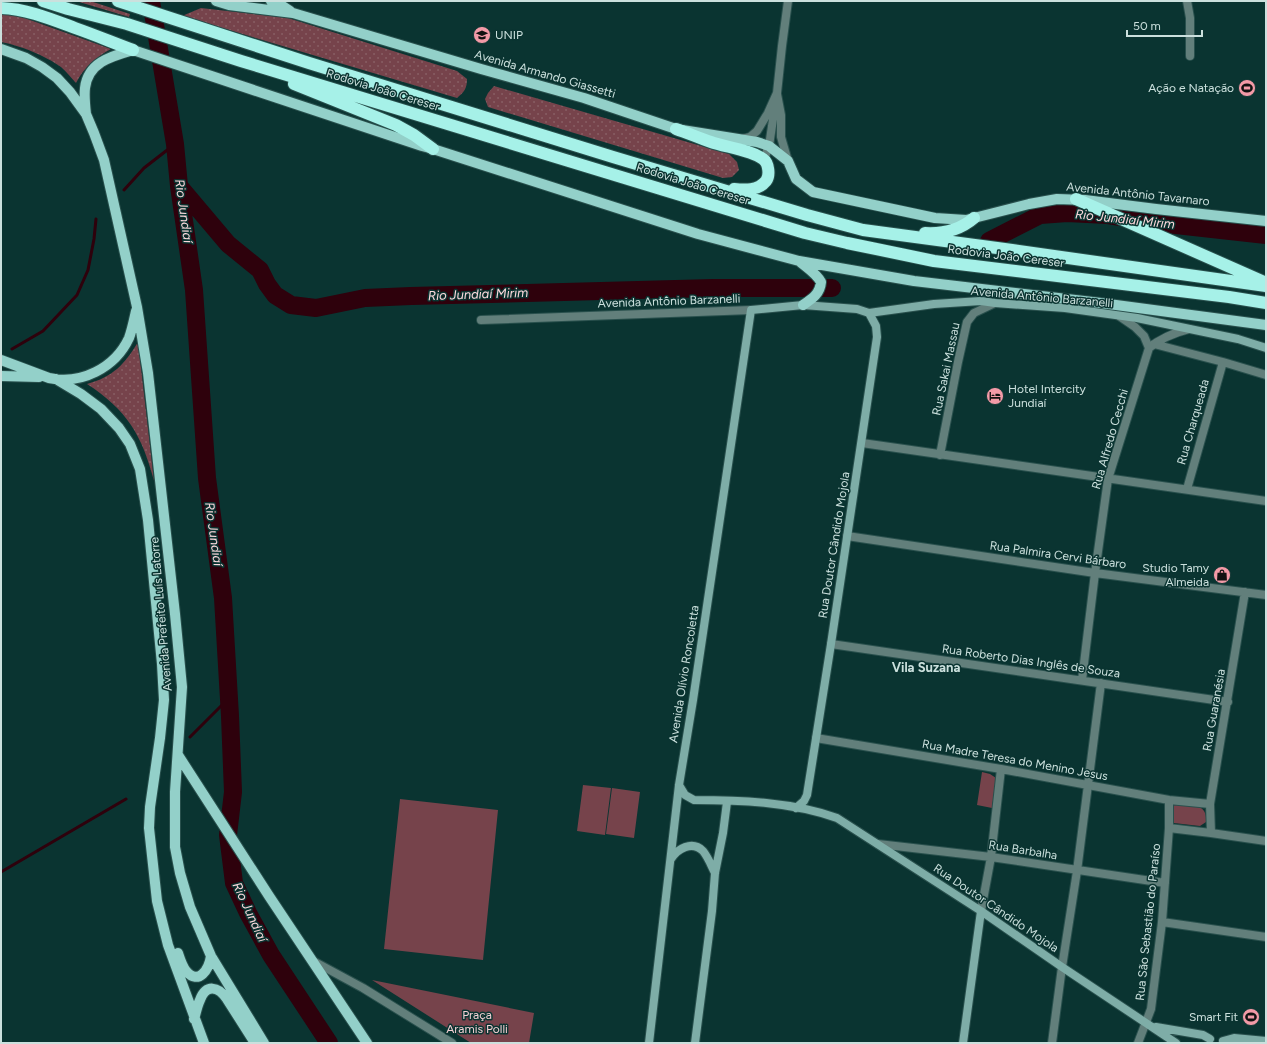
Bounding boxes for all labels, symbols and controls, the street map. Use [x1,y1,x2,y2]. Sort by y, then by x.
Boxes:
scale bar [1127,12,1202,38]
text: 50 m [1133,19,1161,33]
school or university icon: UNIP [472,25,492,45]
place label: UNIP [495,28,523,42]
street label: Avenida Armando Giassetti [473,47,617,101]
street label: Rodovia João Cereser [325,66,441,114]
sports icon: Ação e Natação [1237,78,1257,98]
place label: Ação e Natação [1148,81,1234,95]
street label: Rodovia João Cereser [635,160,751,208]
water label: Rio Jundiaí [172,178,196,246]
street label: Avenida Antônio Tavarnaro [1066,180,1210,208]
water label: Rio Jundiaí Mirim [1074,206,1176,232]
street label: Rodovia João Cereser [947,242,1065,270]
street label: Avenida Antônio Barzanelli [970,284,1114,310]
water label: Rio Jundiaí Mirim [428,285,528,303]
street label: Avenida Antônio Barzanelli [597,292,741,310]
street label: Rua Sakai Massau [929,321,963,417]
street label: Rua Charqueada [1174,378,1212,466]
place label: Hotel Intercity Jundiaí [1008,382,1087,410]
hotel icon: Hotel Intercity Jundiaí [985,386,1005,406]
street label: Rua Alfredo Cecchi [1089,387,1131,491]
street label: Rua Doutor Cândido Mojola [816,471,852,619]
water label: Rio Jundiaí [202,501,226,569]
street label: Avenida Prefeito Luís Latorre [147,536,175,692]
street label: Rua Palmira Cervi Bárbaro [989,538,1127,572]
place label: Studio Tamy Almeida [1142,561,1210,589]
shop icon: Studio Tamy Almeida [1212,565,1232,585]
street label: Avenida Olívio Roncoletta [666,604,702,744]
street label: Rua Roberto Dias Inglês de Souza [941,642,1121,680]
district label: Vila Suzana [892,660,960,675]
street label: Rua Guaranésia [1200,668,1228,752]
street label: Rua Madre Teresa do Menino Jesus [921,737,1109,783]
street label: Rua Barbalha [988,838,1058,862]
street label: Rua São Sebastião do Paraíso [1133,843,1163,1001]
street label: Rua Doutor Cândido Mojola [931,861,1061,955]
water label: Rio Jundiaí [230,880,271,946]
sports icon: Smart Fit [1241,1007,1261,1027]
park label: Praça Aramis Polli [446,1008,508,1036]
place label: Smart Fit [1189,1010,1238,1024]

